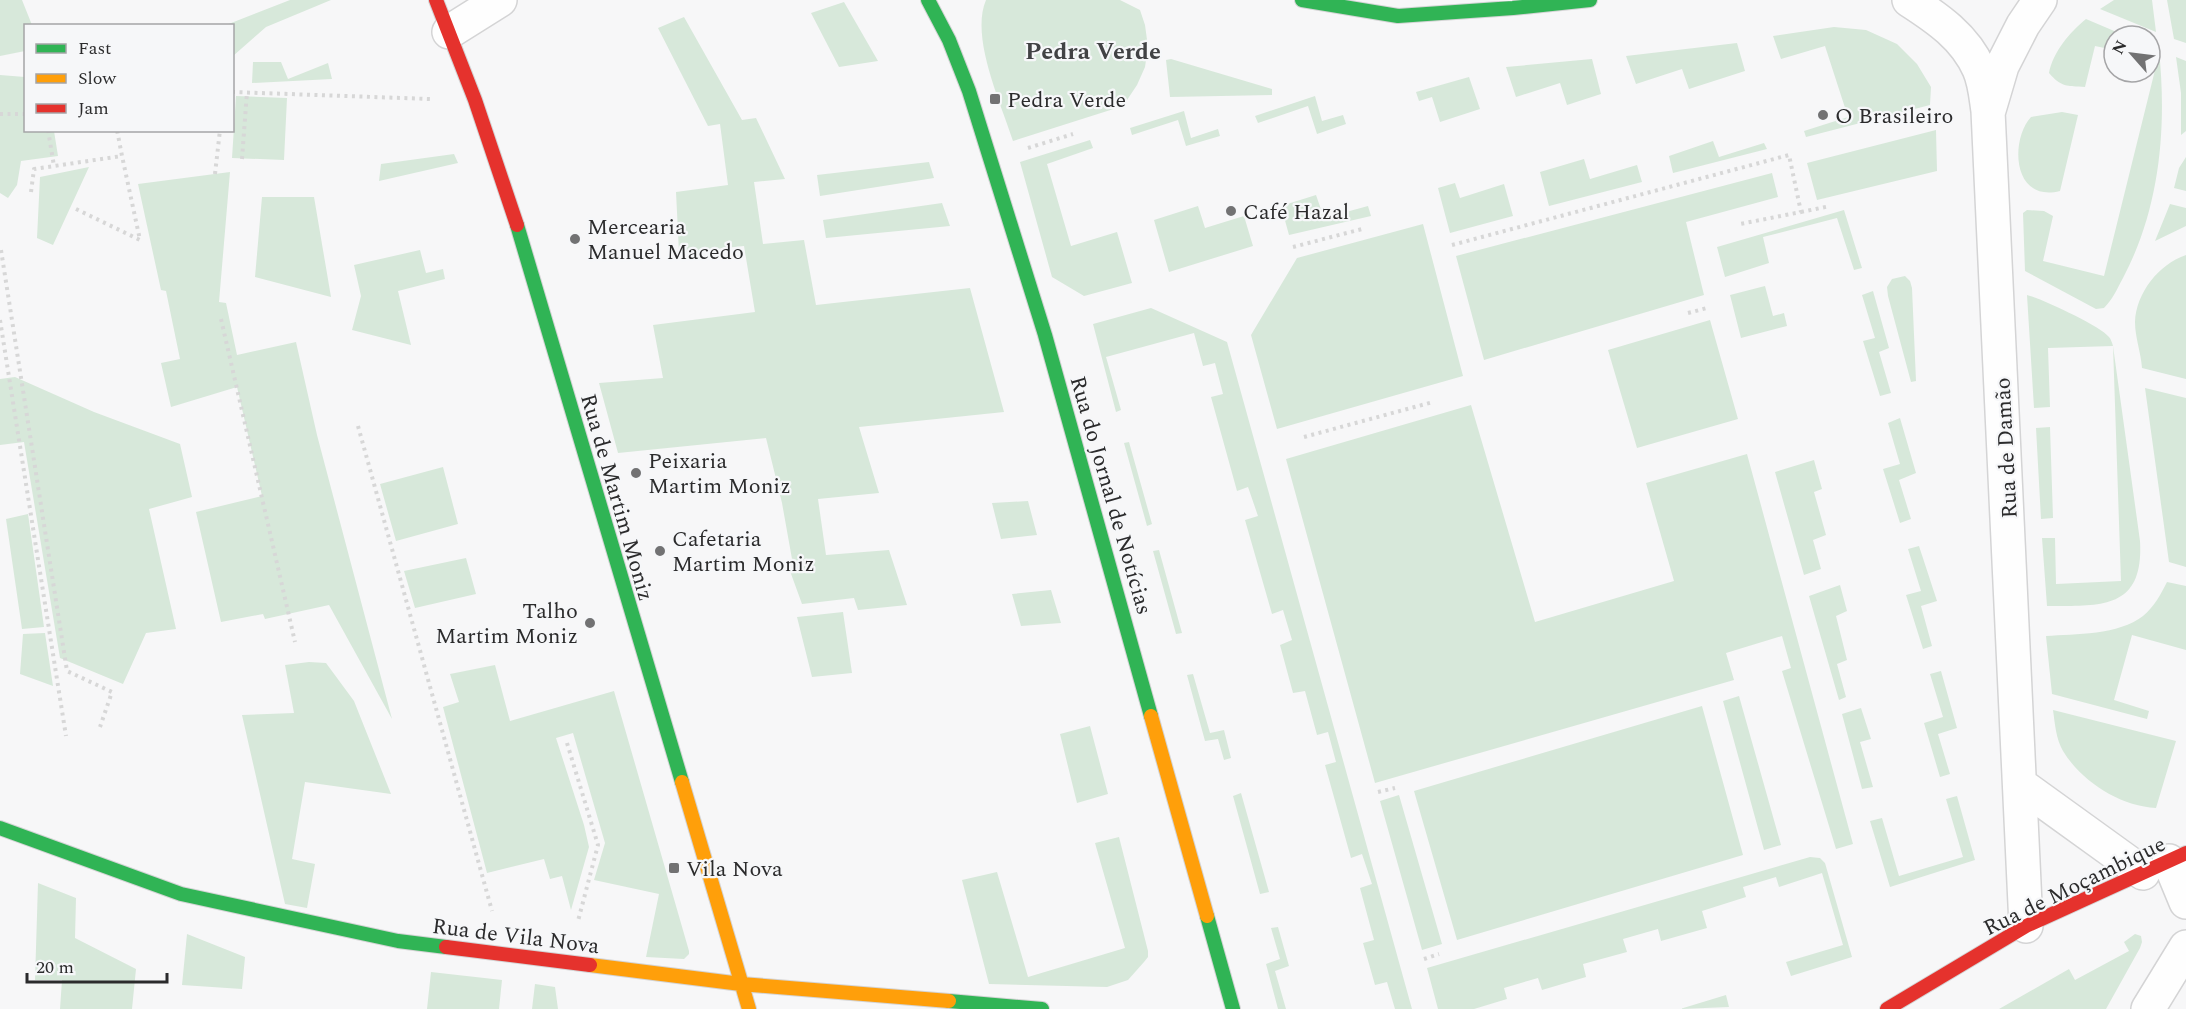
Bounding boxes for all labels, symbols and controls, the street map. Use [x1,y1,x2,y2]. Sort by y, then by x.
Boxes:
legend [24,24,234,132]
north arrow [2102,24,2162,84]
district label: Pedra Verde [1025,34,1161,70]
text: Fast [78,35,111,62]
text: N [2106,36,2133,59]
text: Slow [78,65,117,92]
place label: Pedra Verde [1007,84,1126,117]
marker: Pedra Verde [988,92,1002,106]
text: Jam [78,95,109,122]
place label: O Brasileiro [1835,100,1953,133]
marker: O Brasileiro [1816,108,1830,122]
place label: Café Hazal [1243,196,1349,229]
marker: Café Hazal [1224,204,1238,218]
place label: Mercearia Manuel Macedo [587,211,744,269]
marker: Mercearia Manuel Macedo [568,232,582,246]
street label: Rua do Jornal de Notícias [1061,372,1160,619]
street label: Rua de Damão [1986,377,2027,519]
street label: Rua de Martim Moniz [571,390,662,605]
place label: Peixaria Martim Moniz [648,445,791,503]
marker: Peixaria Martim Moniz [629,466,643,480]
place label: Cafetaria Martim Moniz [672,523,815,581]
marker: Cafetaria Martim Moniz [653,544,667,558]
place label: Talho Martim Moniz [435,595,578,653]
marker: Talho Martim Moniz [583,616,597,630]
street label: Rua de Moçambique [1978,828,2171,945]
place label: Vila Nova [686,853,783,886]
marker: Vila Nova [667,861,681,875]
street label: Rua de Vila Nova [430,910,602,963]
scale bar [27,946,166,984]
text: 20 m [36,954,74,981]

